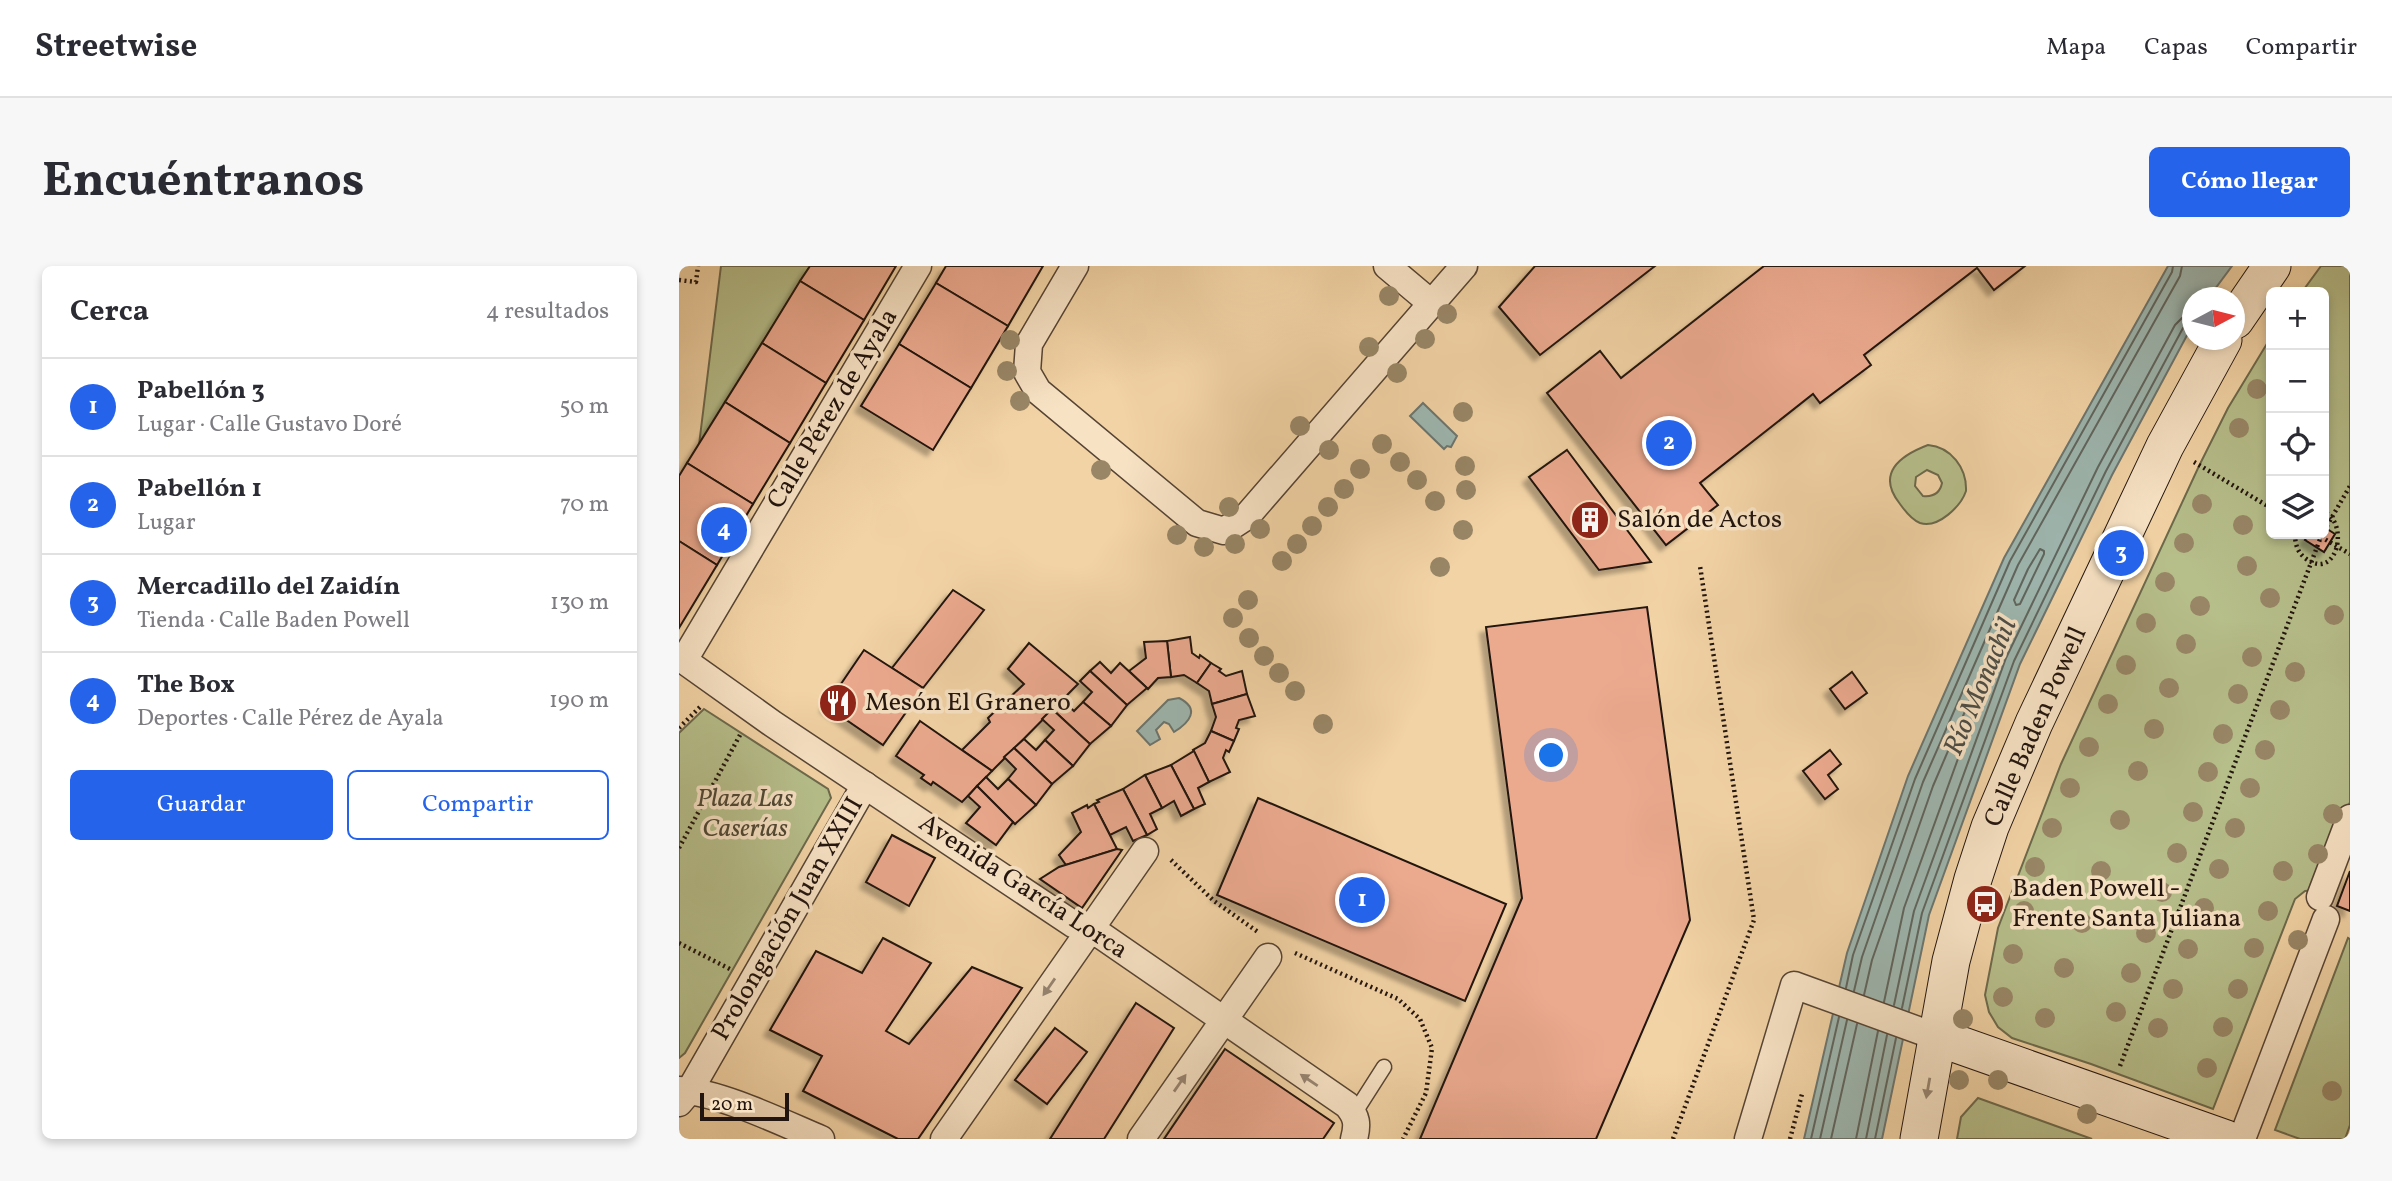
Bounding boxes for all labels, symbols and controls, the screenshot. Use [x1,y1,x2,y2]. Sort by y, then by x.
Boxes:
text: Streetwise [35,25,197,71]
text: Mapa [2046,31,2106,65]
text: Capas [2144,31,2208,65]
text: Compartir [2246,31,2357,65]
button: Cómo llegar [2149,147,2350,217]
text: Encuéntranos [42,148,364,217]
north arrow [2182,287,2245,350]
map controls [2266,287,2329,539]
button: + [2266,287,2329,350]
text: Cerca [70,291,149,333]
text: 4 resultados [486,296,609,328]
street label: Calle Pérez de Ayala [759,302,907,516]
button: − [2266,350,2329,413]
text: Pabellón 3 [137,373,265,409]
text: 1 [88,391,98,423]
text: 50 m [560,391,609,423]
text: Lugar · Calle Gustavo Doré [137,409,402,441]
button: locate [2266,413,2329,476]
pin: 2 [1646,417,1692,469]
text: Pabellón 1 [137,471,262,507]
button: layers [2266,476,2329,539]
text: 2 [87,489,99,521]
text: 70 m [560,489,609,521]
building icon: Salón de Actos [1569,499,1611,541]
place label: Salón de Actos [1617,502,1782,538]
pin: 4 [701,504,747,556]
text: Lugar [137,507,196,539]
pin: 3 [2098,527,2144,579]
text: Mercadillo del Zaidín [137,569,400,605]
text: 3 [87,587,99,619]
text: 130 m [550,587,609,619]
text: Tienda · Calle Baden Powell [137,605,410,637]
water label: Río Monachil [1935,612,2027,762]
street label: Calle Baden Powell [1976,621,2096,833]
text: The Box [137,667,235,703]
restaurant icon: Mesón El Granero [817,682,859,724]
text: 4 [86,685,100,717]
text: 190 m [549,685,609,717]
place label: Mesón El Granero [865,685,1071,721]
text: Deportes · Calle Pérez de Ayala [137,703,444,735]
your location [1534,738,1568,772]
button: Guardar [70,770,333,840]
button: Compartir [347,770,609,840]
park label: Plaza Las Caserías [697,781,794,847]
street label: Prolongación Juan XXIII [703,790,873,1048]
street label: Avenida García Lorca [911,806,1135,968]
place label: Baden Powell - Frente Santa Juliana [2012,871,2241,937]
pin: 1 [1339,874,1385,926]
bus stop icon: Baden Powell - Frente Santa Juliana [1964,883,2006,925]
one-way arrow [1042,978,1056,996]
one-way arrow [1300,1073,1318,1087]
one-way arrow [1173,1074,1187,1092]
one-way arrow [1922,1077,1933,1099]
scale bar [700,1090,789,1122]
text: 20 m [711,1092,753,1118]

